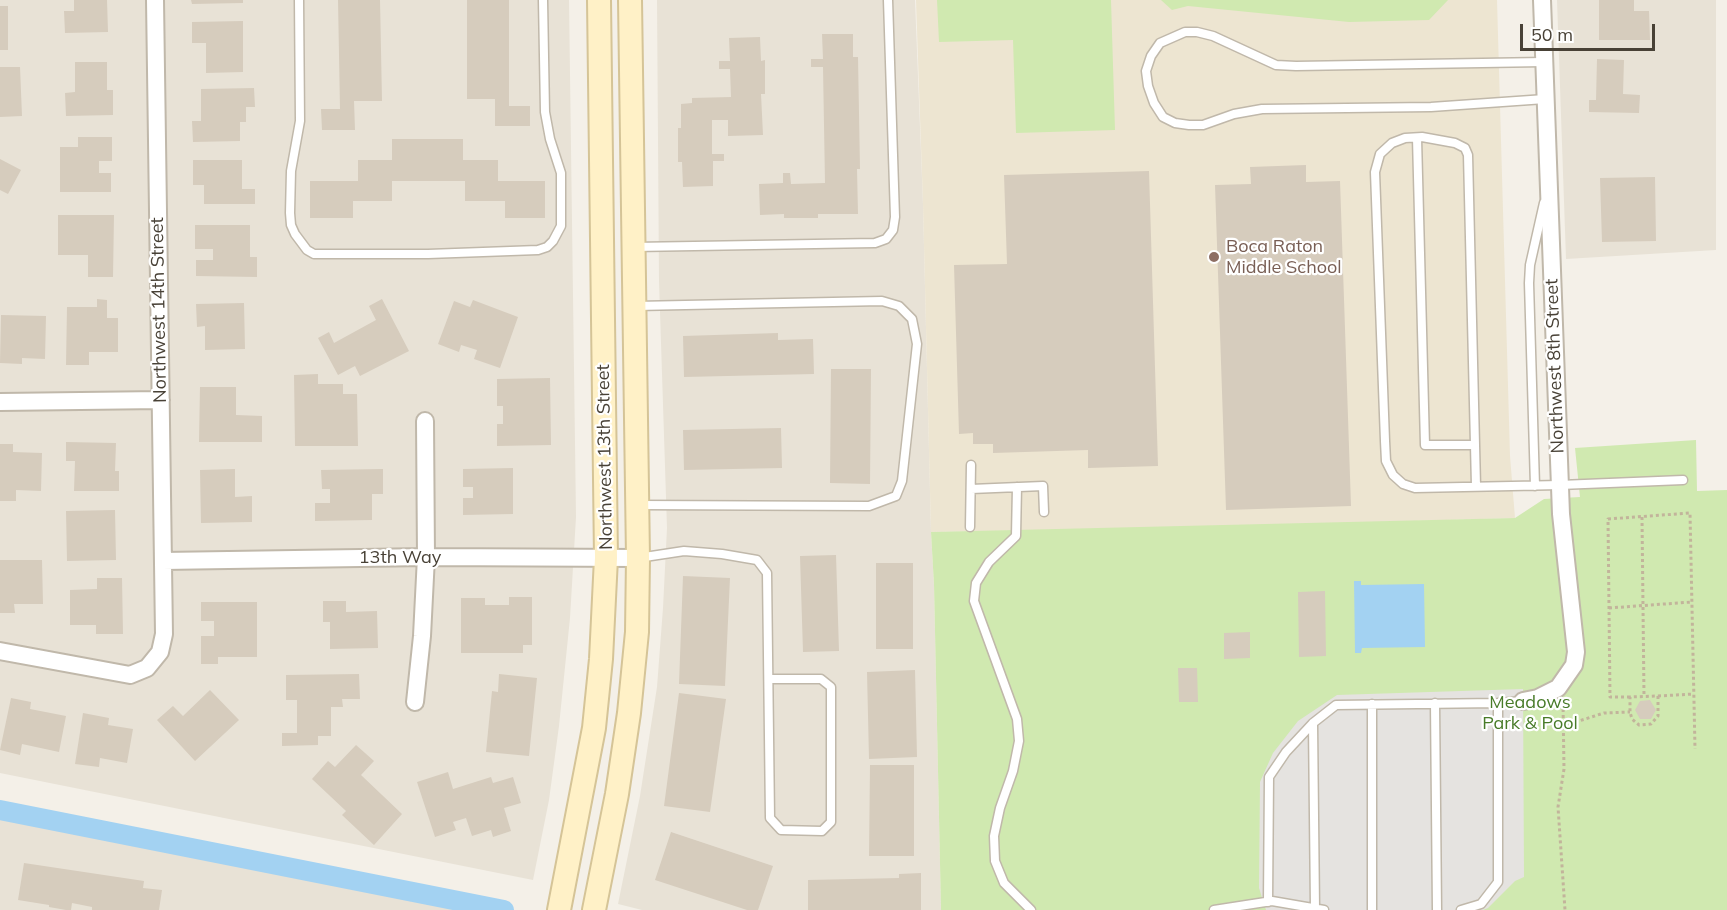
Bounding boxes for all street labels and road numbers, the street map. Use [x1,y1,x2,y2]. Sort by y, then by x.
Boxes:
street label: Northwest 14th Street [147,217,171,403]
street label: Northwest 8th Street [1541,278,1569,454]
street label: Northwest 13th Street [593,364,617,550]
street label: 13th Way [359,547,441,569]

